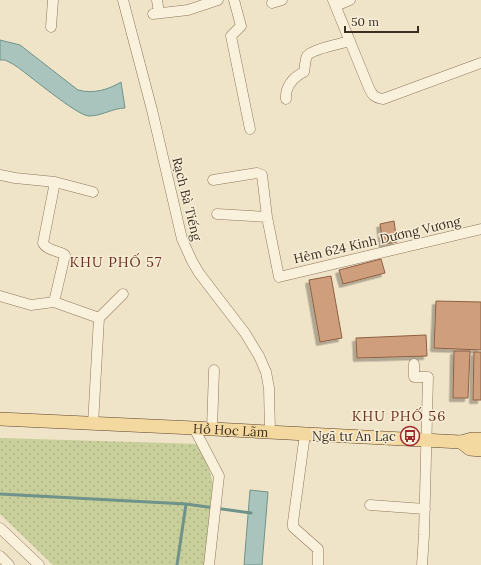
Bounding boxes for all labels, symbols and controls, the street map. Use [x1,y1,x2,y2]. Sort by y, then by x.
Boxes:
scale bar [345,8,418,34]
text: 50 m [351,14,379,29]
street label: Rạch Bà Tiếng [168,156,206,243]
street label: Hẻm 624 Kinh Dương Vương [292,212,463,268]
district label: KHU PHỐ 57 [70,252,162,271]
district label: KHU PHỐ 56 [352,406,446,425]
street label: Hồ Học Lãm [193,419,269,440]
bus stop icon: Ngã tư An Lạc [399,425,421,447]
place label: Ngã tư An Lạc [312,428,396,445]

